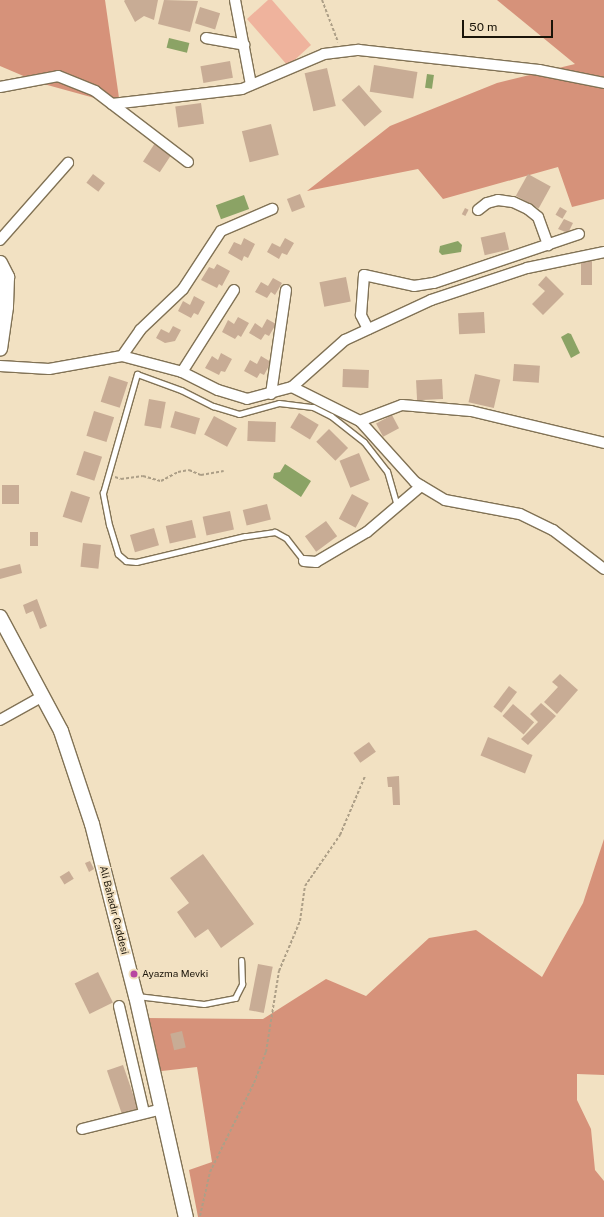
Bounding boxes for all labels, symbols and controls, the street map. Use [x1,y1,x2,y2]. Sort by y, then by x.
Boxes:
scale bar [464,12,555,38]
text: 50 m [469,20,497,34]
street label: Ali Bahadır Caddesi [97,864,131,956]
place label: Ayazma Mevki [142,968,208,980]
marker: Ayazma Mevki [129,969,139,979]

